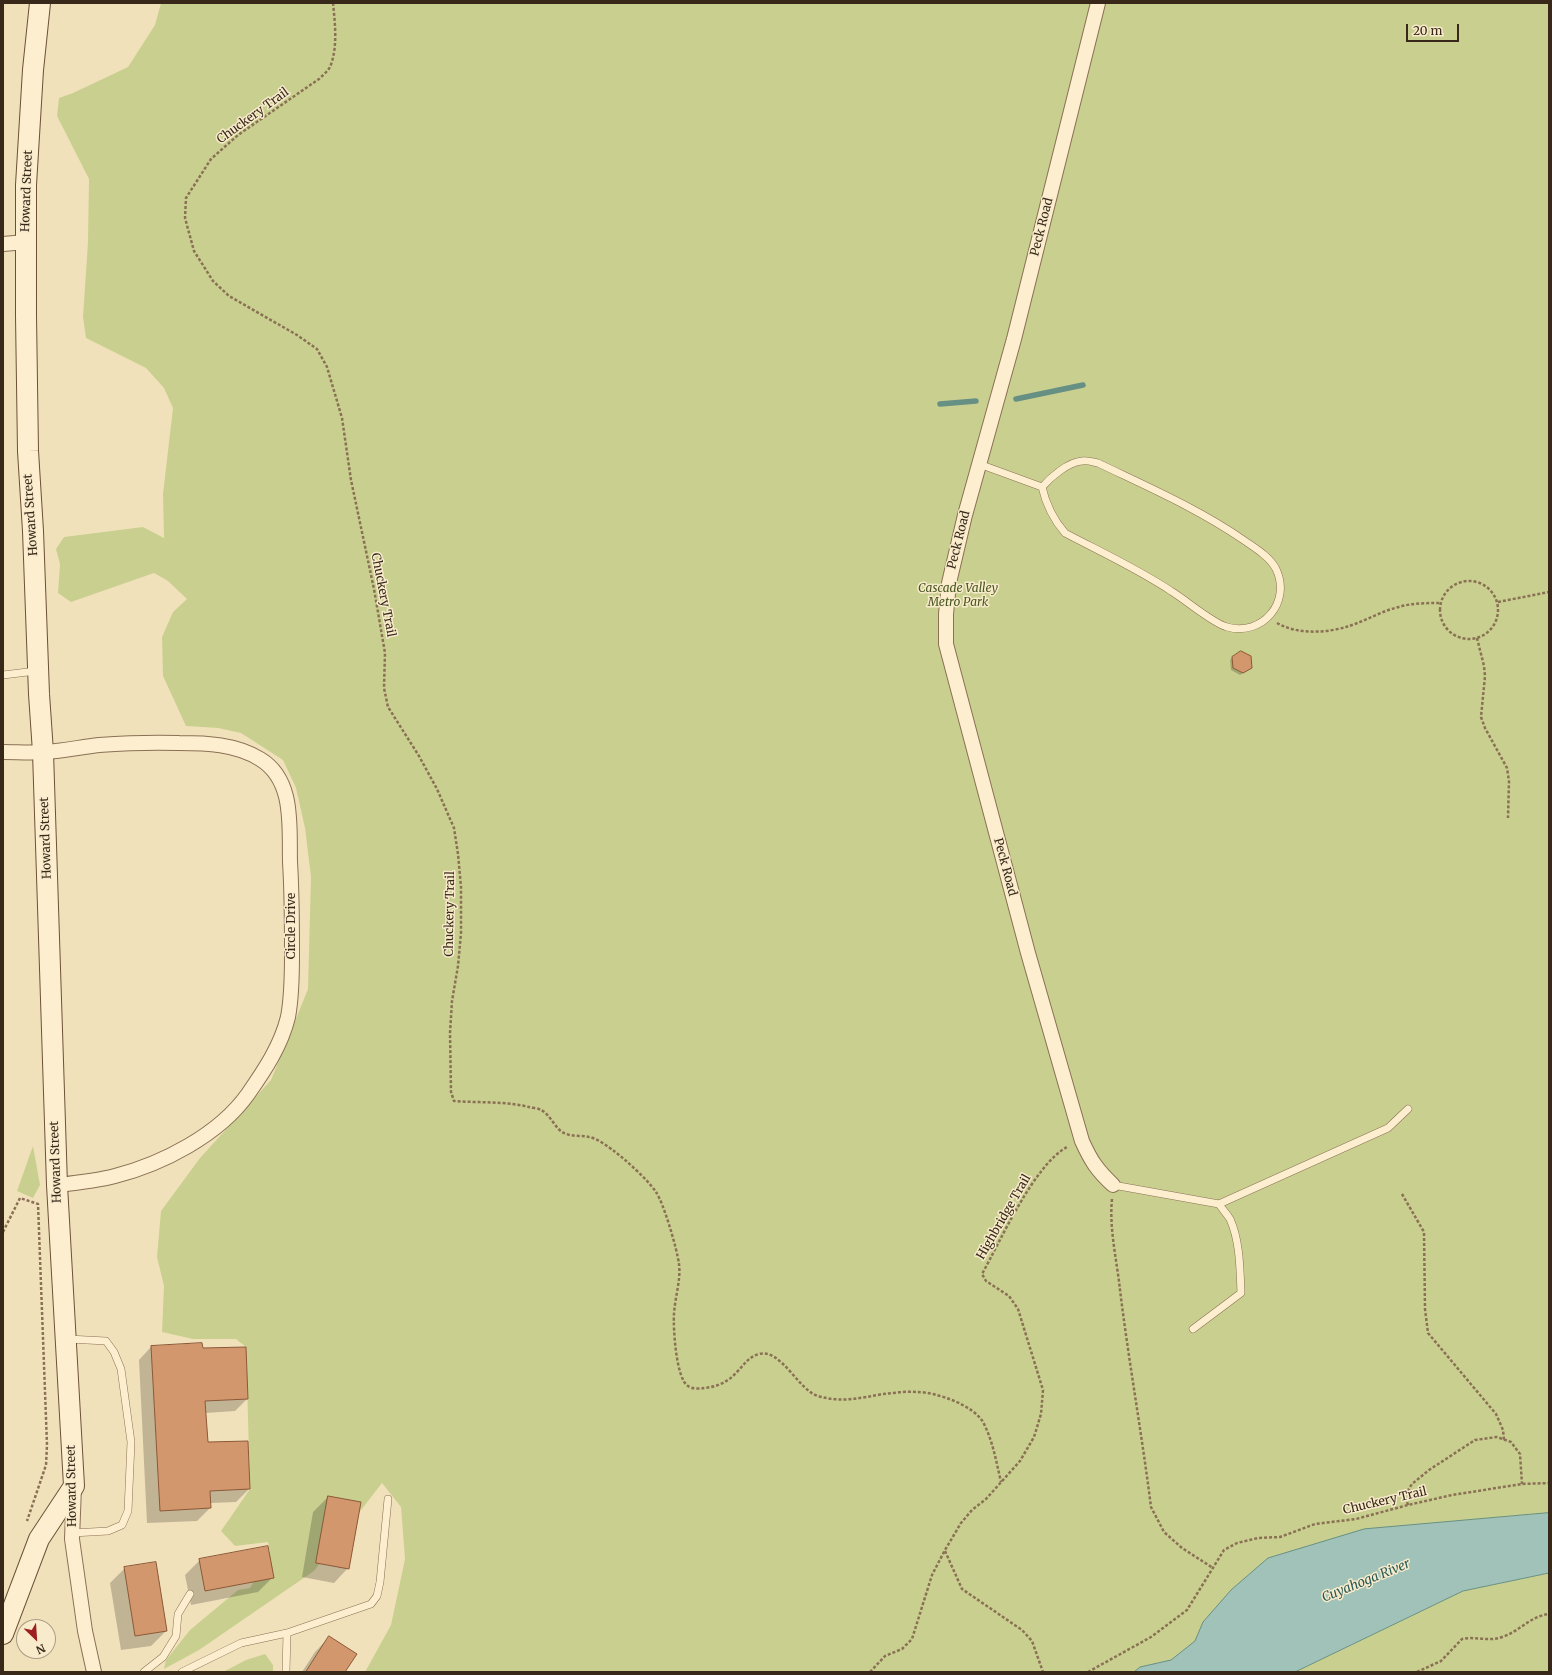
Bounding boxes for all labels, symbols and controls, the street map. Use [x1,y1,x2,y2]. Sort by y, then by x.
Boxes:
scale bar [1408,16,1461,42]
text: 20 m [1413,23,1442,38]
street label: Chuckery Trail [214,85,292,147]
street label: Howard Street [18,150,36,232]
street label: Peck Road [1028,196,1056,258]
street label: Howard Street [21,473,41,557]
street label: Peck Road [945,509,973,571]
street label: Chuckery Trail [368,552,398,638]
park label: Cascade Valley Metro Park [918,582,998,610]
street label: Howard Street [37,797,55,879]
street label: Peck Road [990,836,1020,898]
street label: Chuckery Trail [442,871,458,957]
street label: Circle Drive [285,893,299,959]
street label: Howard Street [47,1121,65,1203]
street label: Highbridge Trail [974,1172,1034,1262]
street label: Howard Street [64,1445,80,1527]
street label: Chuckery Trail [1342,1484,1428,1518]
water label: Cuyahoga River [1320,1556,1412,1606]
north arrow [16,1619,56,1659]
text: N [34,1641,48,1657]

